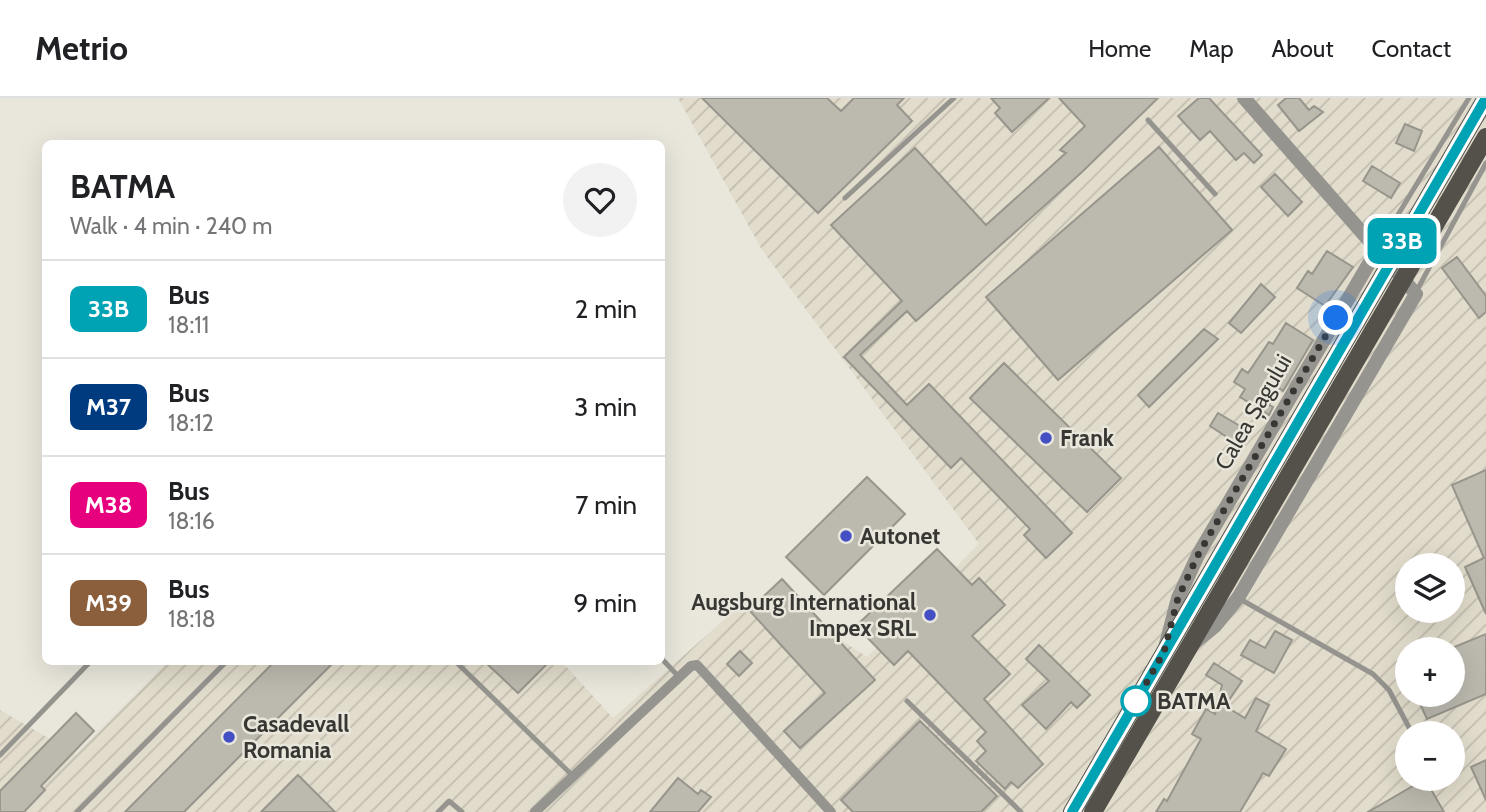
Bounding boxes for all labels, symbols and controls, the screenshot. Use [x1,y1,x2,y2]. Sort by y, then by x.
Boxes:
text: Metrio [35,28,128,68]
text: Home [1088,34,1151,63]
text: Map [1189,34,1234,63]
text: About [1272,34,1334,63]
text: Contact [1372,34,1451,63]
button: heart [563,163,637,237]
text: BATMA [70,166,175,206]
text: Walk · 4 min · 240 m [70,212,272,240]
line badge: 33B [1362,218,1442,264]
text: 33B [1382,226,1422,255]
text: Bus [168,279,209,311]
text: 2 min [575,293,637,325]
text: 33B [88,294,129,323]
your location [1318,300,1353,335]
text: 18:11 [168,311,209,339]
street label: Calea Șagului [1209,349,1298,475]
text: Bus [168,377,209,409]
text: 3 min [574,391,637,423]
text: M37 [86,392,131,421]
text: 18:12 [168,409,214,437]
place label: Frank [1060,424,1115,452]
marker: Frank [1038,430,1054,446]
text: Bus [168,475,209,507]
text: 7 min [575,489,637,521]
text: M38 [85,490,132,519]
text: 18:16 [168,507,215,535]
place label: Autonet [860,522,940,550]
marker: Autonet [838,528,854,544]
map controls [1395,553,1465,791]
button: layers [1395,553,1465,623]
text: Bus [168,573,209,605]
text: 9 min [574,587,637,619]
text: M39 [85,588,132,617]
place label: Augsburg International Impex SRL [691,588,916,642]
text: 18:18 [168,605,216,633]
marker: Augsburg International Impex SRL [922,607,938,623]
button: + [1395,637,1465,707]
marker: BATMA [1121,686,1151,716]
place label: BATMA [1157,687,1231,715]
place label: Casadevall Romania [243,710,349,764]
button: − [1395,721,1465,791]
marker: Casadevall Romania [221,729,237,745]

